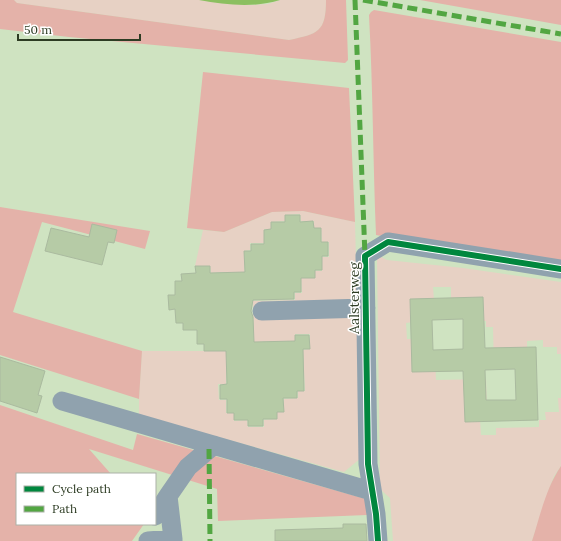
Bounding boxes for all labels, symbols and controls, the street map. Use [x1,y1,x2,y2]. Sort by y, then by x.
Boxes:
scale bar [18,16,140,42]
text: 50 m [24,22,52,37]
street label: Aalsterweg [345,262,363,335]
legend [16,473,156,525]
text: Cycle path [52,481,111,496]
text: Path [52,501,77,516]

